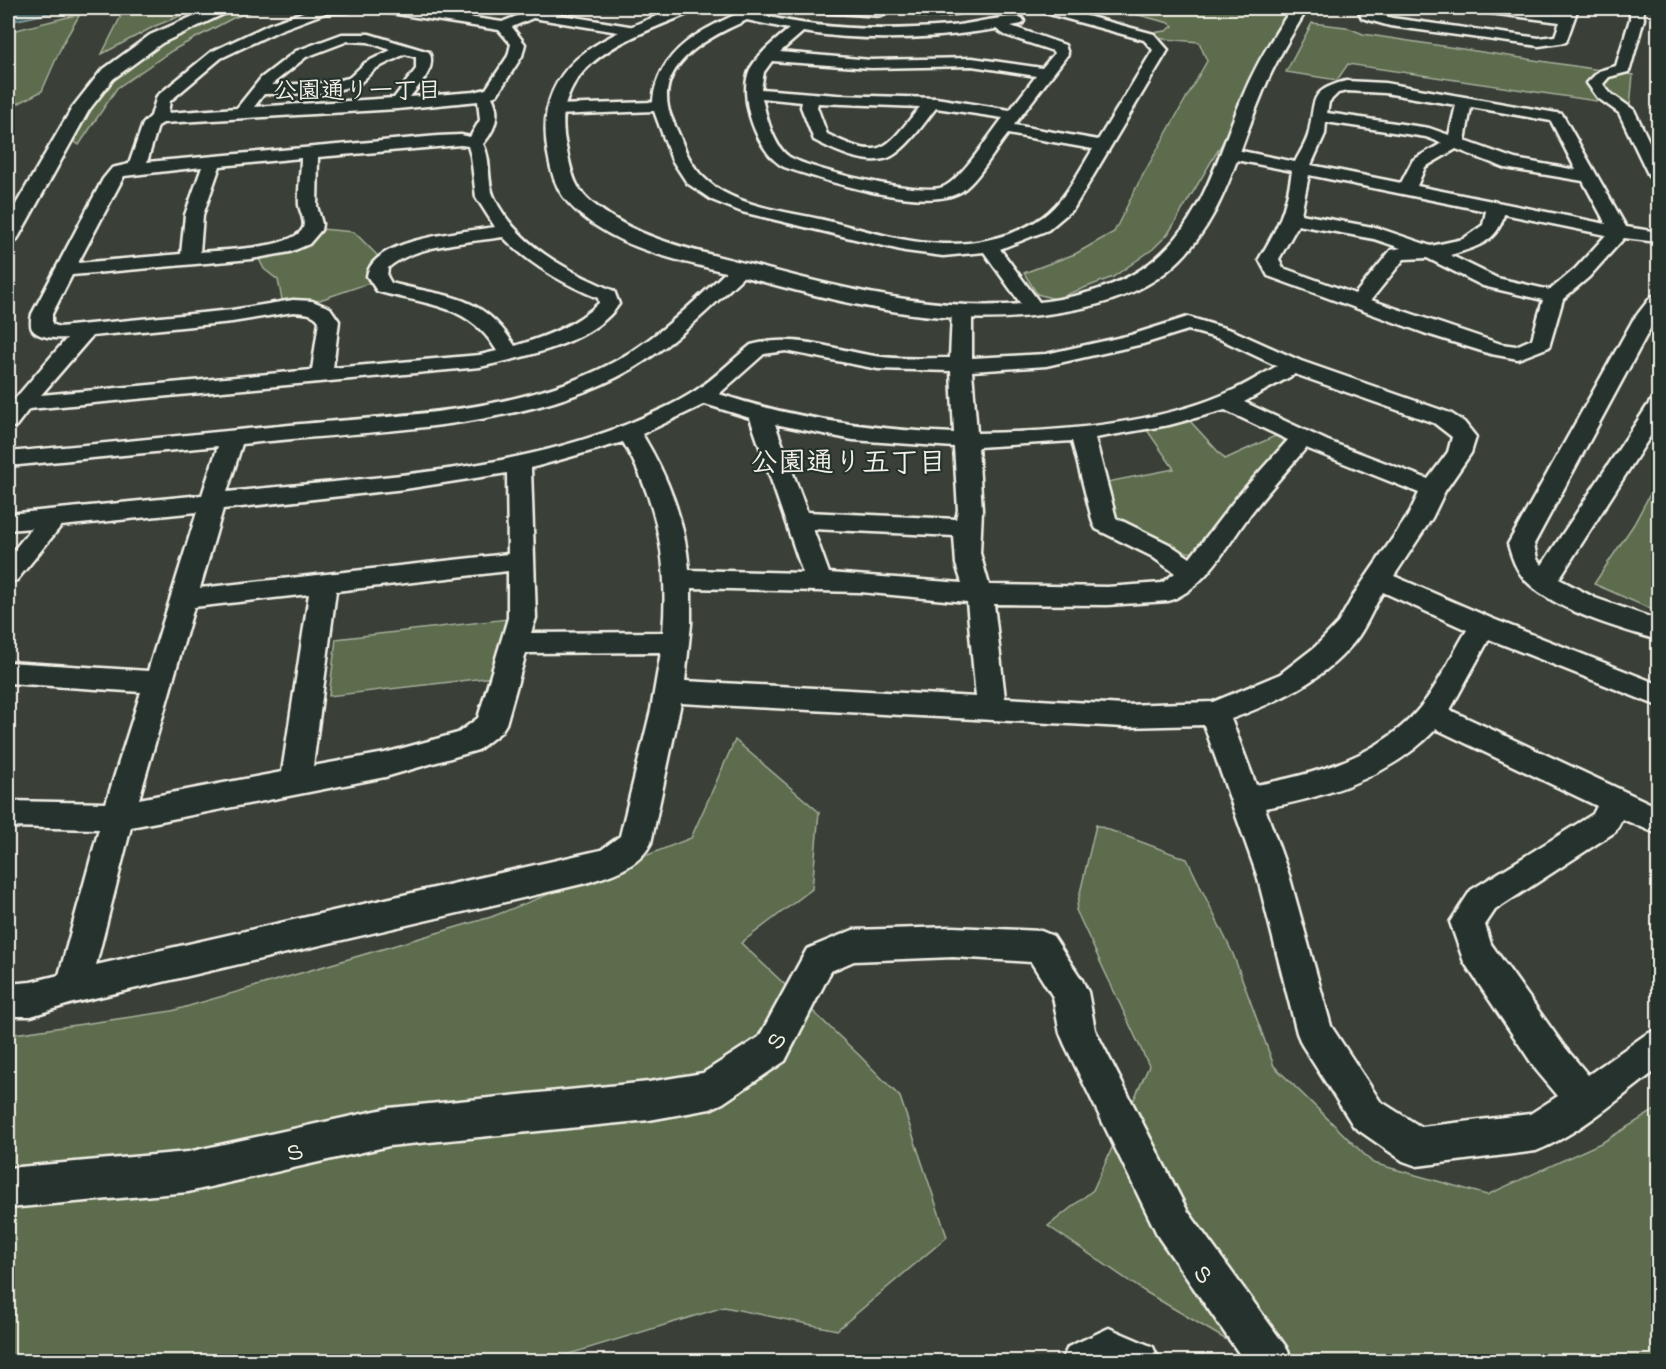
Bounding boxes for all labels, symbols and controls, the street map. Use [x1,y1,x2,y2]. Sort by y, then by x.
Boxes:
district label: 公園通り一丁目 [273,75,441,110]
district label: 公園通り五丁目 [750,444,946,485]
street label: s [752,1019,801,1061]
street label: s [281,1127,308,1177]
street label: s [1179,1254,1228,1295]

